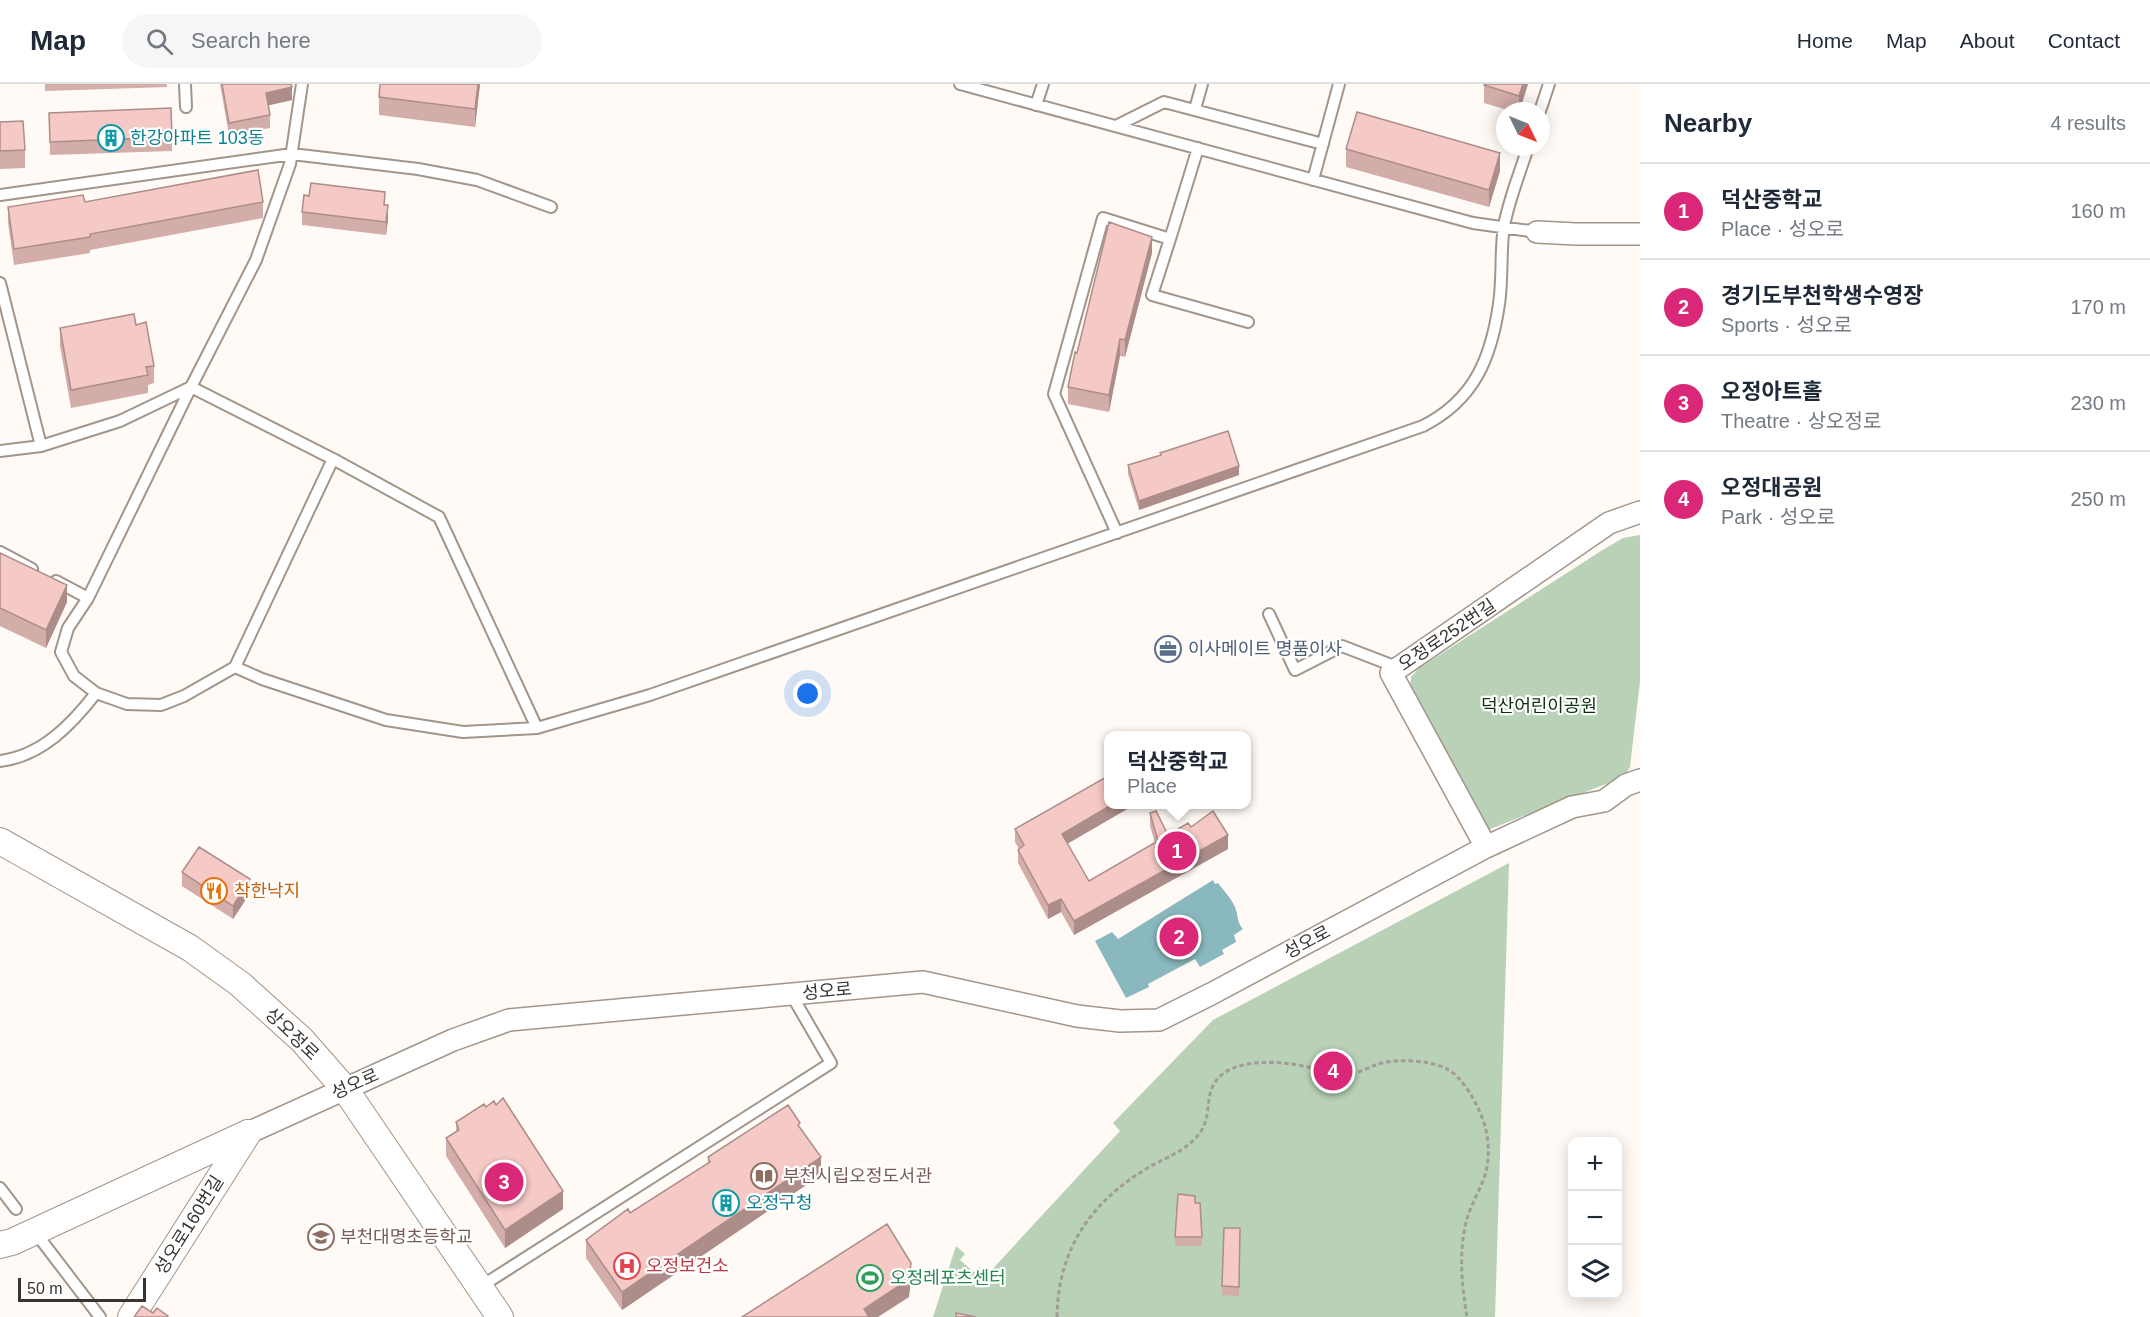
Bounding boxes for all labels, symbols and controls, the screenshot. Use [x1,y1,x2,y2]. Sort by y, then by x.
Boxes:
search box [122,14,542,68]
text: Map [30,25,86,56]
icon: search [143,25,176,58]
text: Search here [191,28,311,53]
text: Home [1797,29,1853,52]
text: Map [1886,29,1927,52]
text: About [1960,29,2015,52]
text: Contact [2048,29,2120,52]
north arrow [1496,102,1550,156]
text: Nearby [1664,108,1752,138]
text: 4 results [2050,112,2126,134]
building icon: 한강아파트 103동 [96,123,126,153]
place label: 한강아파트 103동 [130,128,264,148]
text: 덕산중학교 [1721,187,1822,212]
text: 1 [1678,200,1689,222]
text: 160 m [2070,200,2126,222]
text: Place · 성오로 [1721,218,1844,240]
text: 경기도부천학생수영장 [1721,283,1923,308]
text: 2 [1678,296,1689,318]
text: 170 m [2070,296,2126,318]
text: Sports · 성오로 [1721,314,1852,336]
text: 오정아트홀 [1721,379,1822,404]
text: 3 [1678,392,1689,414]
text: 230 m [2070,392,2126,414]
text: Theatre · 상오정로 [1721,410,1881,432]
text: 오정대공원 [1721,475,1822,500]
text: 4 [1678,488,1689,510]
text: 250 m [2070,488,2126,510]
text: Park · 성오로 [1721,506,1835,528]
street label: 오정로252번길 [1395,595,1499,675]
office icon: 이사메이트 명품이사 [1153,634,1183,664]
place label: 이사메이트 명품이사 [1188,639,1342,659]
your location [793,679,822,708]
park label: 덕산어린이공원 [1481,696,1597,716]
popup [1104,731,1251,809]
text: 덕산중학교 [1127,749,1228,774]
text: Place [1127,775,1177,797]
pin: 1 [1158,828,1196,873]
restaurant icon: 착한낙지 [199,876,229,906]
place label: 착한낙지 [234,881,300,901]
pin: 2 [1160,914,1198,960]
street label: 성오로 [1280,922,1334,962]
street label: 성오로 [801,979,853,1003]
street label: 상오정로 [261,1004,323,1064]
pin: 4 [1314,1048,1352,1094]
street label: 성오로 [328,1065,382,1103]
map controls [1568,1137,1622,1299]
button: + [1568,1137,1622,1191]
pin: 3 [484,1160,524,1204]
library icon: 부천시립오정도서관 [749,1161,779,1191]
place label: 부천시립오정도서관 [783,1166,932,1186]
street label: 성오로160번길 [151,1172,227,1278]
building icon: 오정구청 [711,1188,741,1218]
button: − [1568,1191,1622,1245]
place label: 오정구청 [746,1193,812,1213]
school or university icon: 부천대명초등학교 [306,1222,336,1252]
place label: 부천대명초등학교 [340,1227,472,1247]
button: layers [1568,1245,1622,1299]
hospital icon: 오정보건소 [612,1251,642,1281]
place label: 오정보건소 [646,1256,729,1276]
sports icon: 오정레포츠센터 [855,1263,885,1293]
place label: 오정레포츠센터 [890,1268,1006,1288]
scale bar [18,1275,146,1302]
text: 50 m [27,1280,63,1297]

